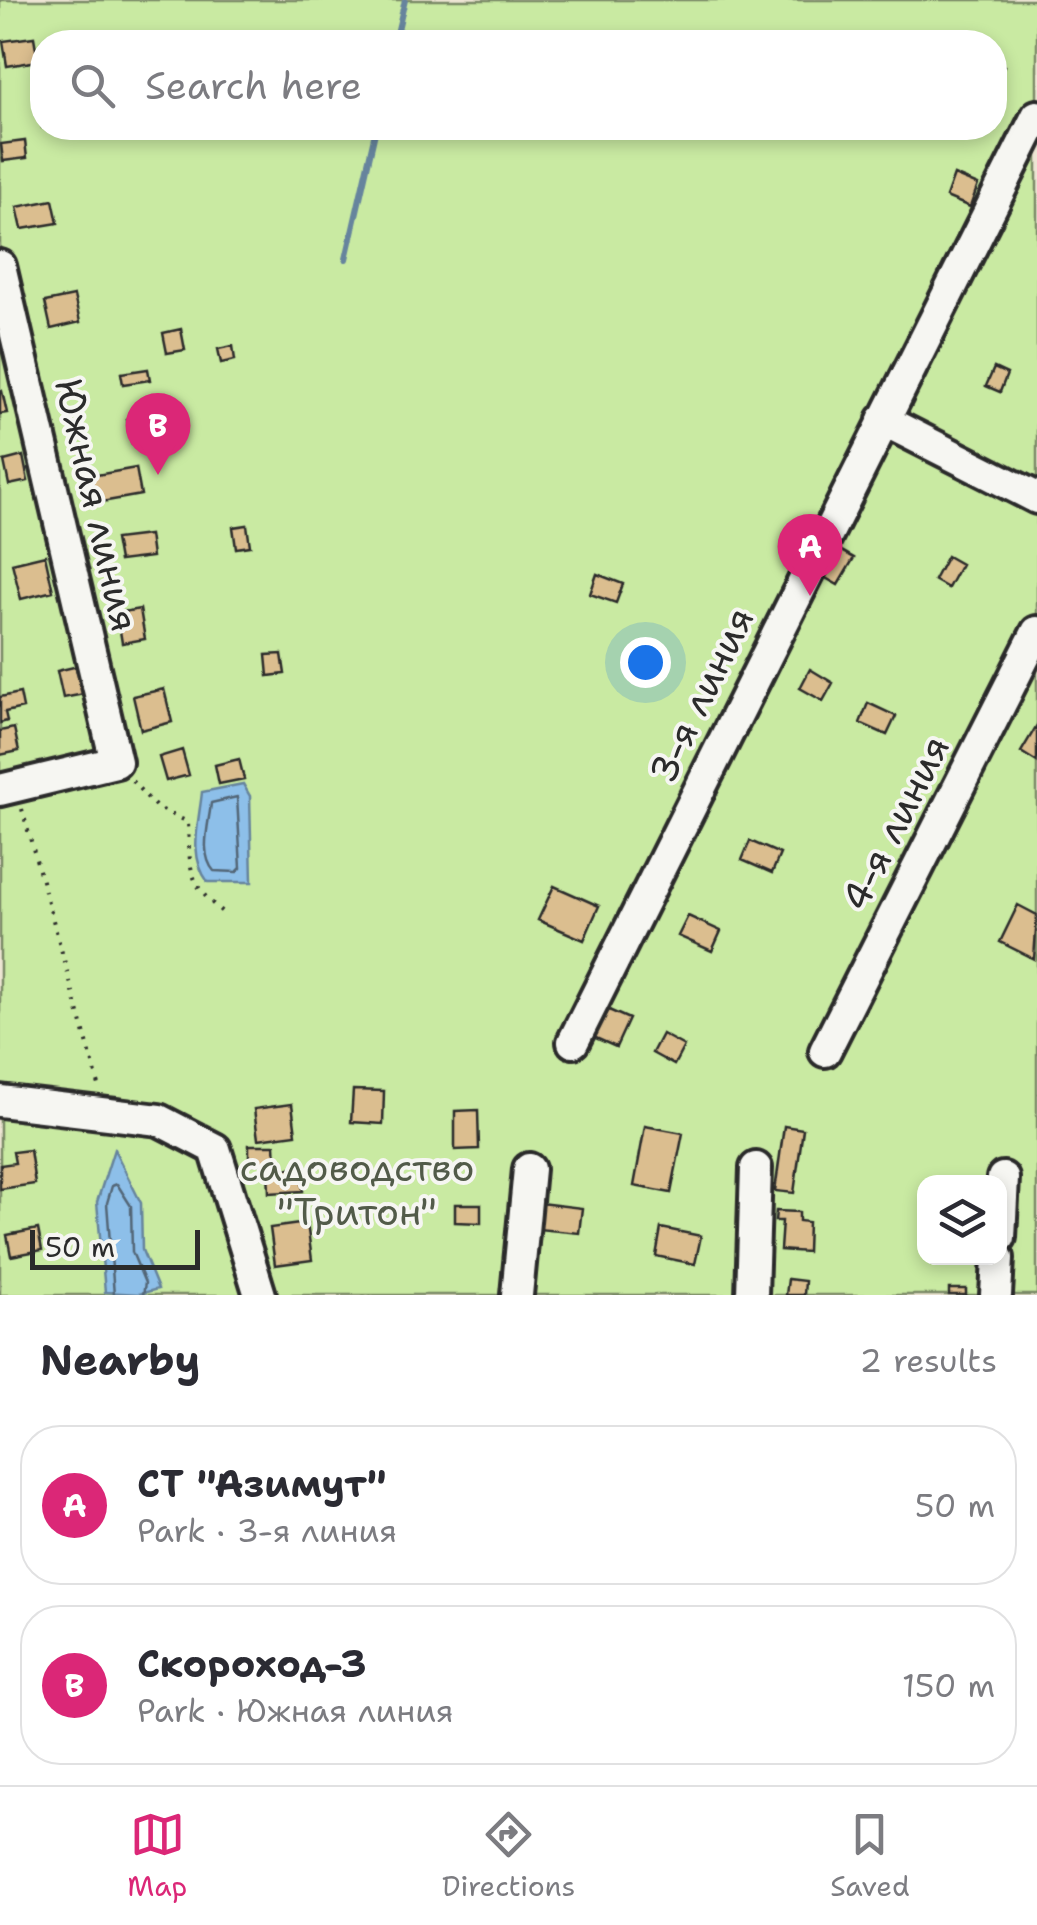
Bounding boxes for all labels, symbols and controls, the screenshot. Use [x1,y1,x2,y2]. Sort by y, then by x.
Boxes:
search box [30,30,1007,140]
icon: search [65,58,120,113]
text: Search here [145,60,362,111]
street label: Южная линия [43,374,151,636]
pin: B [126,392,190,475]
pin: A [778,514,842,596]
street label: 3-я линия [637,599,765,791]
your location [620,637,671,688]
street label: 4-я линия [829,727,961,919]
park label: садоводство "Тритон" [240,1142,474,1237]
map controls [917,1175,1007,1265]
button: layers [917,1175,1007,1265]
scale bar [30,1225,200,1270]
text: 50 m [45,1228,115,1266]
text: Nearby [40,1332,200,1388]
text: 2 results [860,1339,997,1382]
text: СТ "Азимут" [137,1458,387,1509]
text: A [62,1484,87,1527]
text: 50 m [915,1484,995,1527]
text: Park · 3-я линия [137,1509,397,1552]
text: Скороход-3 [137,1638,367,1689]
text: B [65,1664,84,1707]
text: 150 m [902,1664,995,1707]
text: Park · Южная линия [137,1689,454,1732]
tab: Map [127,1807,187,1905]
tab: Directions [442,1807,575,1905]
tab: Saved [830,1807,910,1905]

